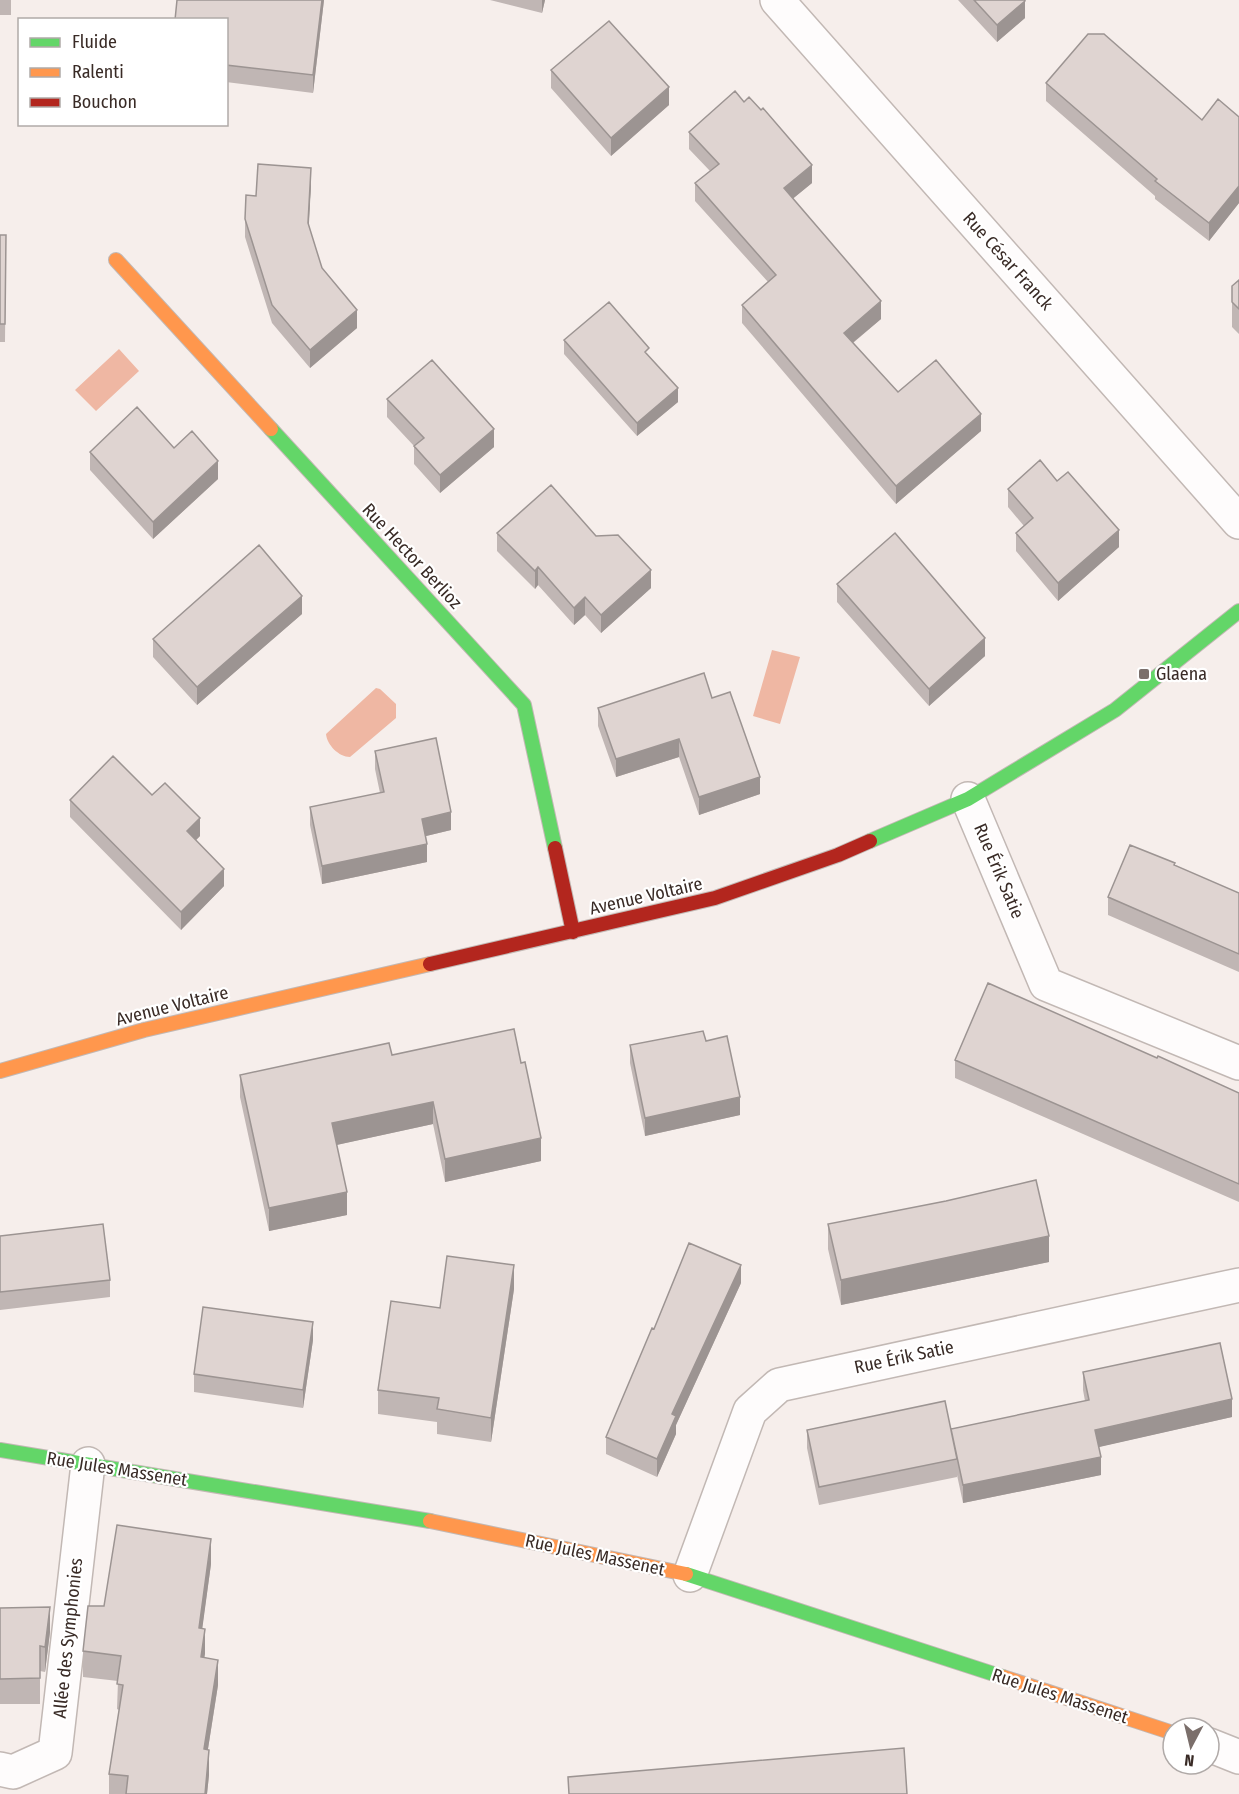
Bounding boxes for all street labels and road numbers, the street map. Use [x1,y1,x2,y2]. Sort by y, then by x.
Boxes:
street label: Rue César Franck [958,207,1058,315]
street label: Rue Hector Berlioz [358,499,466,613]
street label: Rue Érik Satie [969,820,1030,922]
street label: Avenue Voltaire [587,872,705,920]
street label: Avenue Voltaire [114,981,231,1031]
street label: Rue Érik Satie [852,1335,956,1378]
street label: Rue Jules Massenet [45,1447,189,1491]
street label: Rue Jules Massenet [523,1529,667,1581]
street label: Allée des Symphonies [49,1556,87,1719]
street label: Rue Jules Massenet [989,1664,1131,1728]

